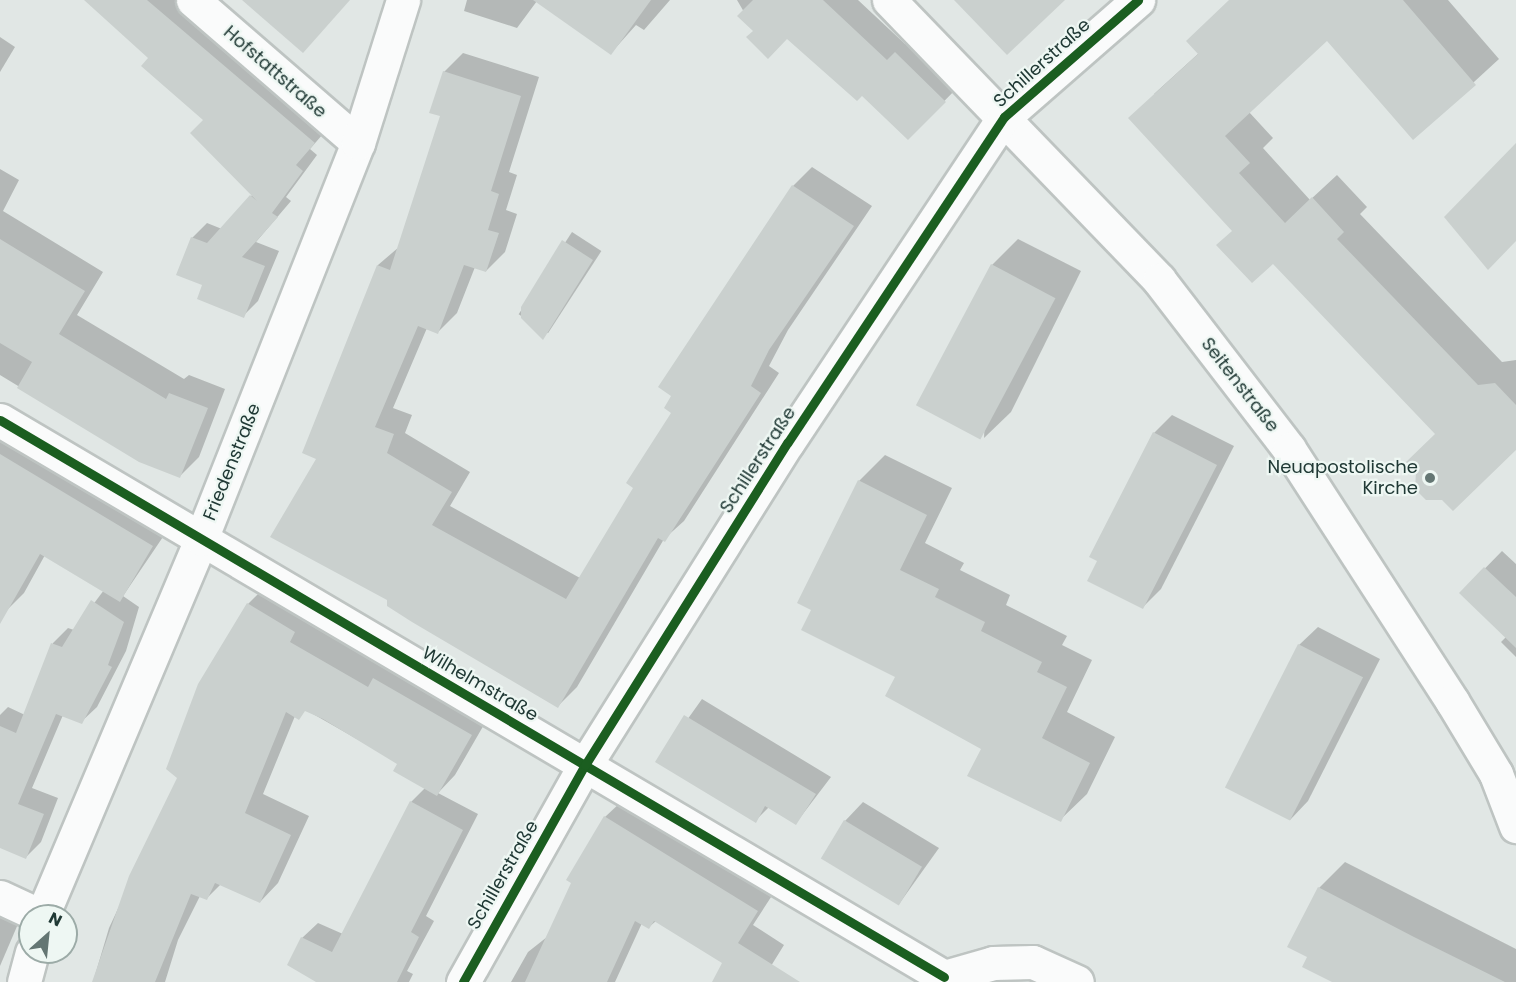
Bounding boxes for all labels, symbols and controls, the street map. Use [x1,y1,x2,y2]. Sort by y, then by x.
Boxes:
street label: Schillerstraße [989,14,1095,112]
street label: Hofstattstraße [219,21,331,123]
street label: Seitenstraße [1197,334,1283,436]
street label: Friedenstraße [199,400,265,524]
street label: Schillerstraße [716,403,800,517]
place label: Neuapostolische Kirche [1267,457,1418,500]
marker: Neuapostolische Kirche [1423,471,1437,485]
street label: Wilhelmstraße [418,642,542,726]
street label: Schillerstraße [463,817,543,933]
north arrow [18,904,78,964]
text: N [45,906,66,932]

